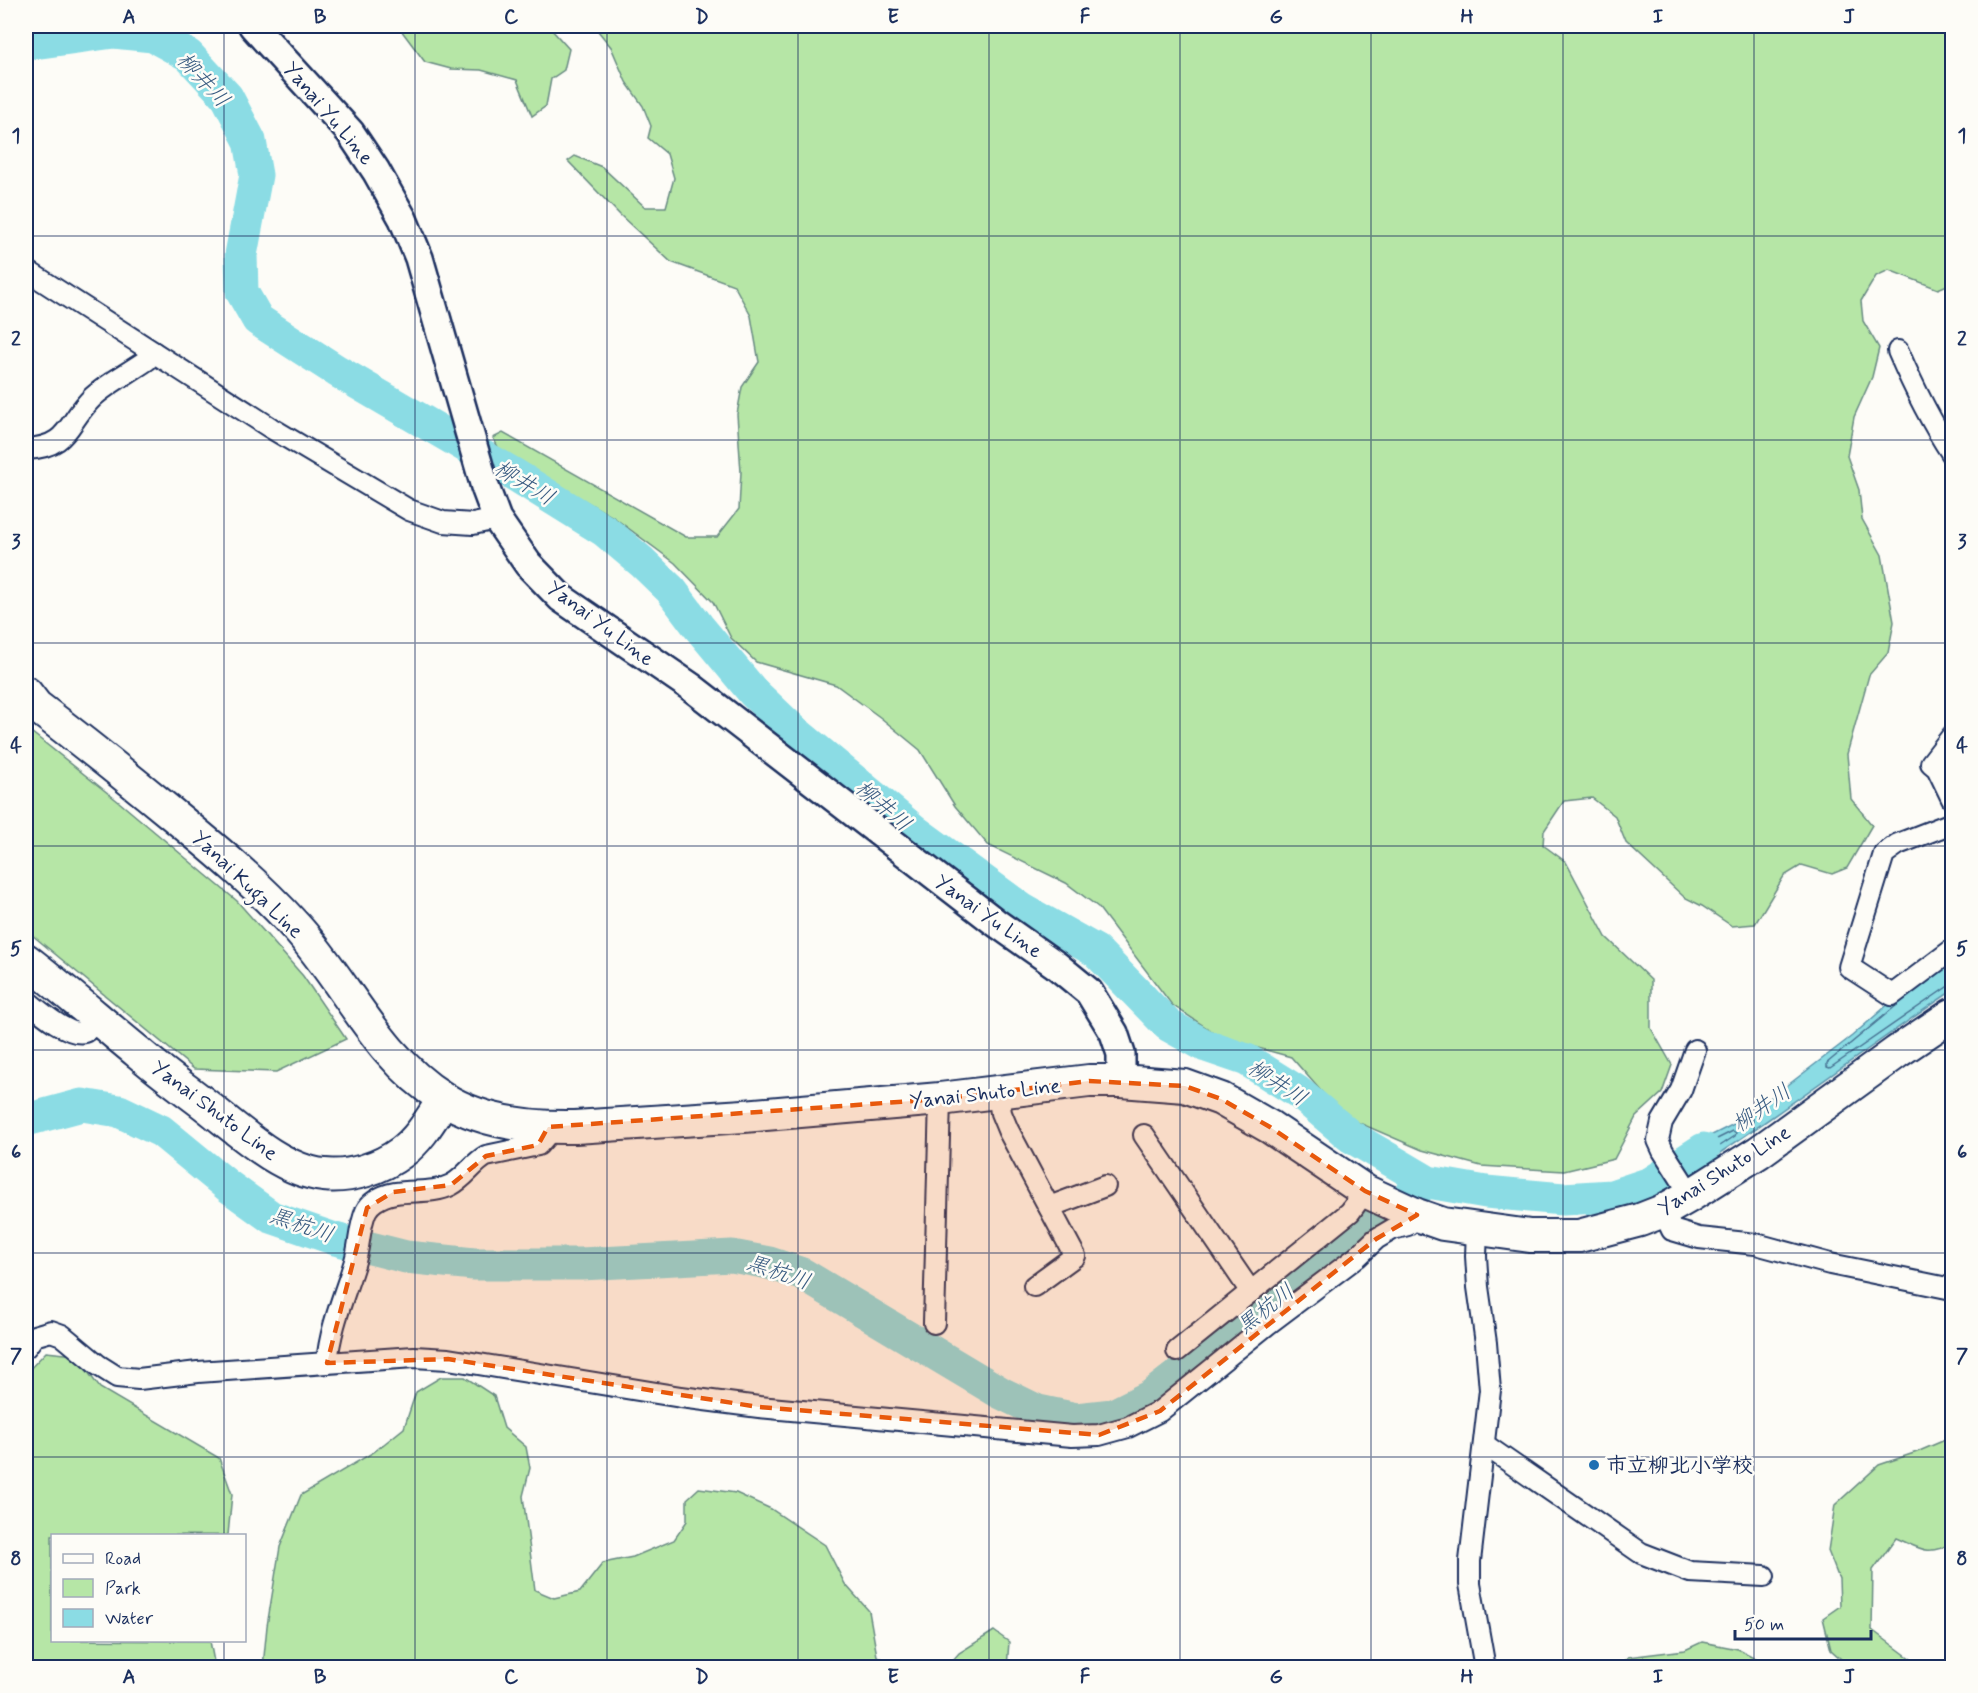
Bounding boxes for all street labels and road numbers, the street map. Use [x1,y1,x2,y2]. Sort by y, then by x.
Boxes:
street label: Yanai Yu Line [277,56,380,171]
street label: Yanai Yu Line [541,574,660,673]
street label: Yanai Kuga Line [184,824,309,946]
street label: Yanai Yu Line [929,868,1048,966]
street label: Yanai Shuto Line [146,1054,283,1168]
street label: Yanai Shuto Line [908,1072,1062,1116]
street label: Yanai Shuto Line [1653,1119,1796,1223]

